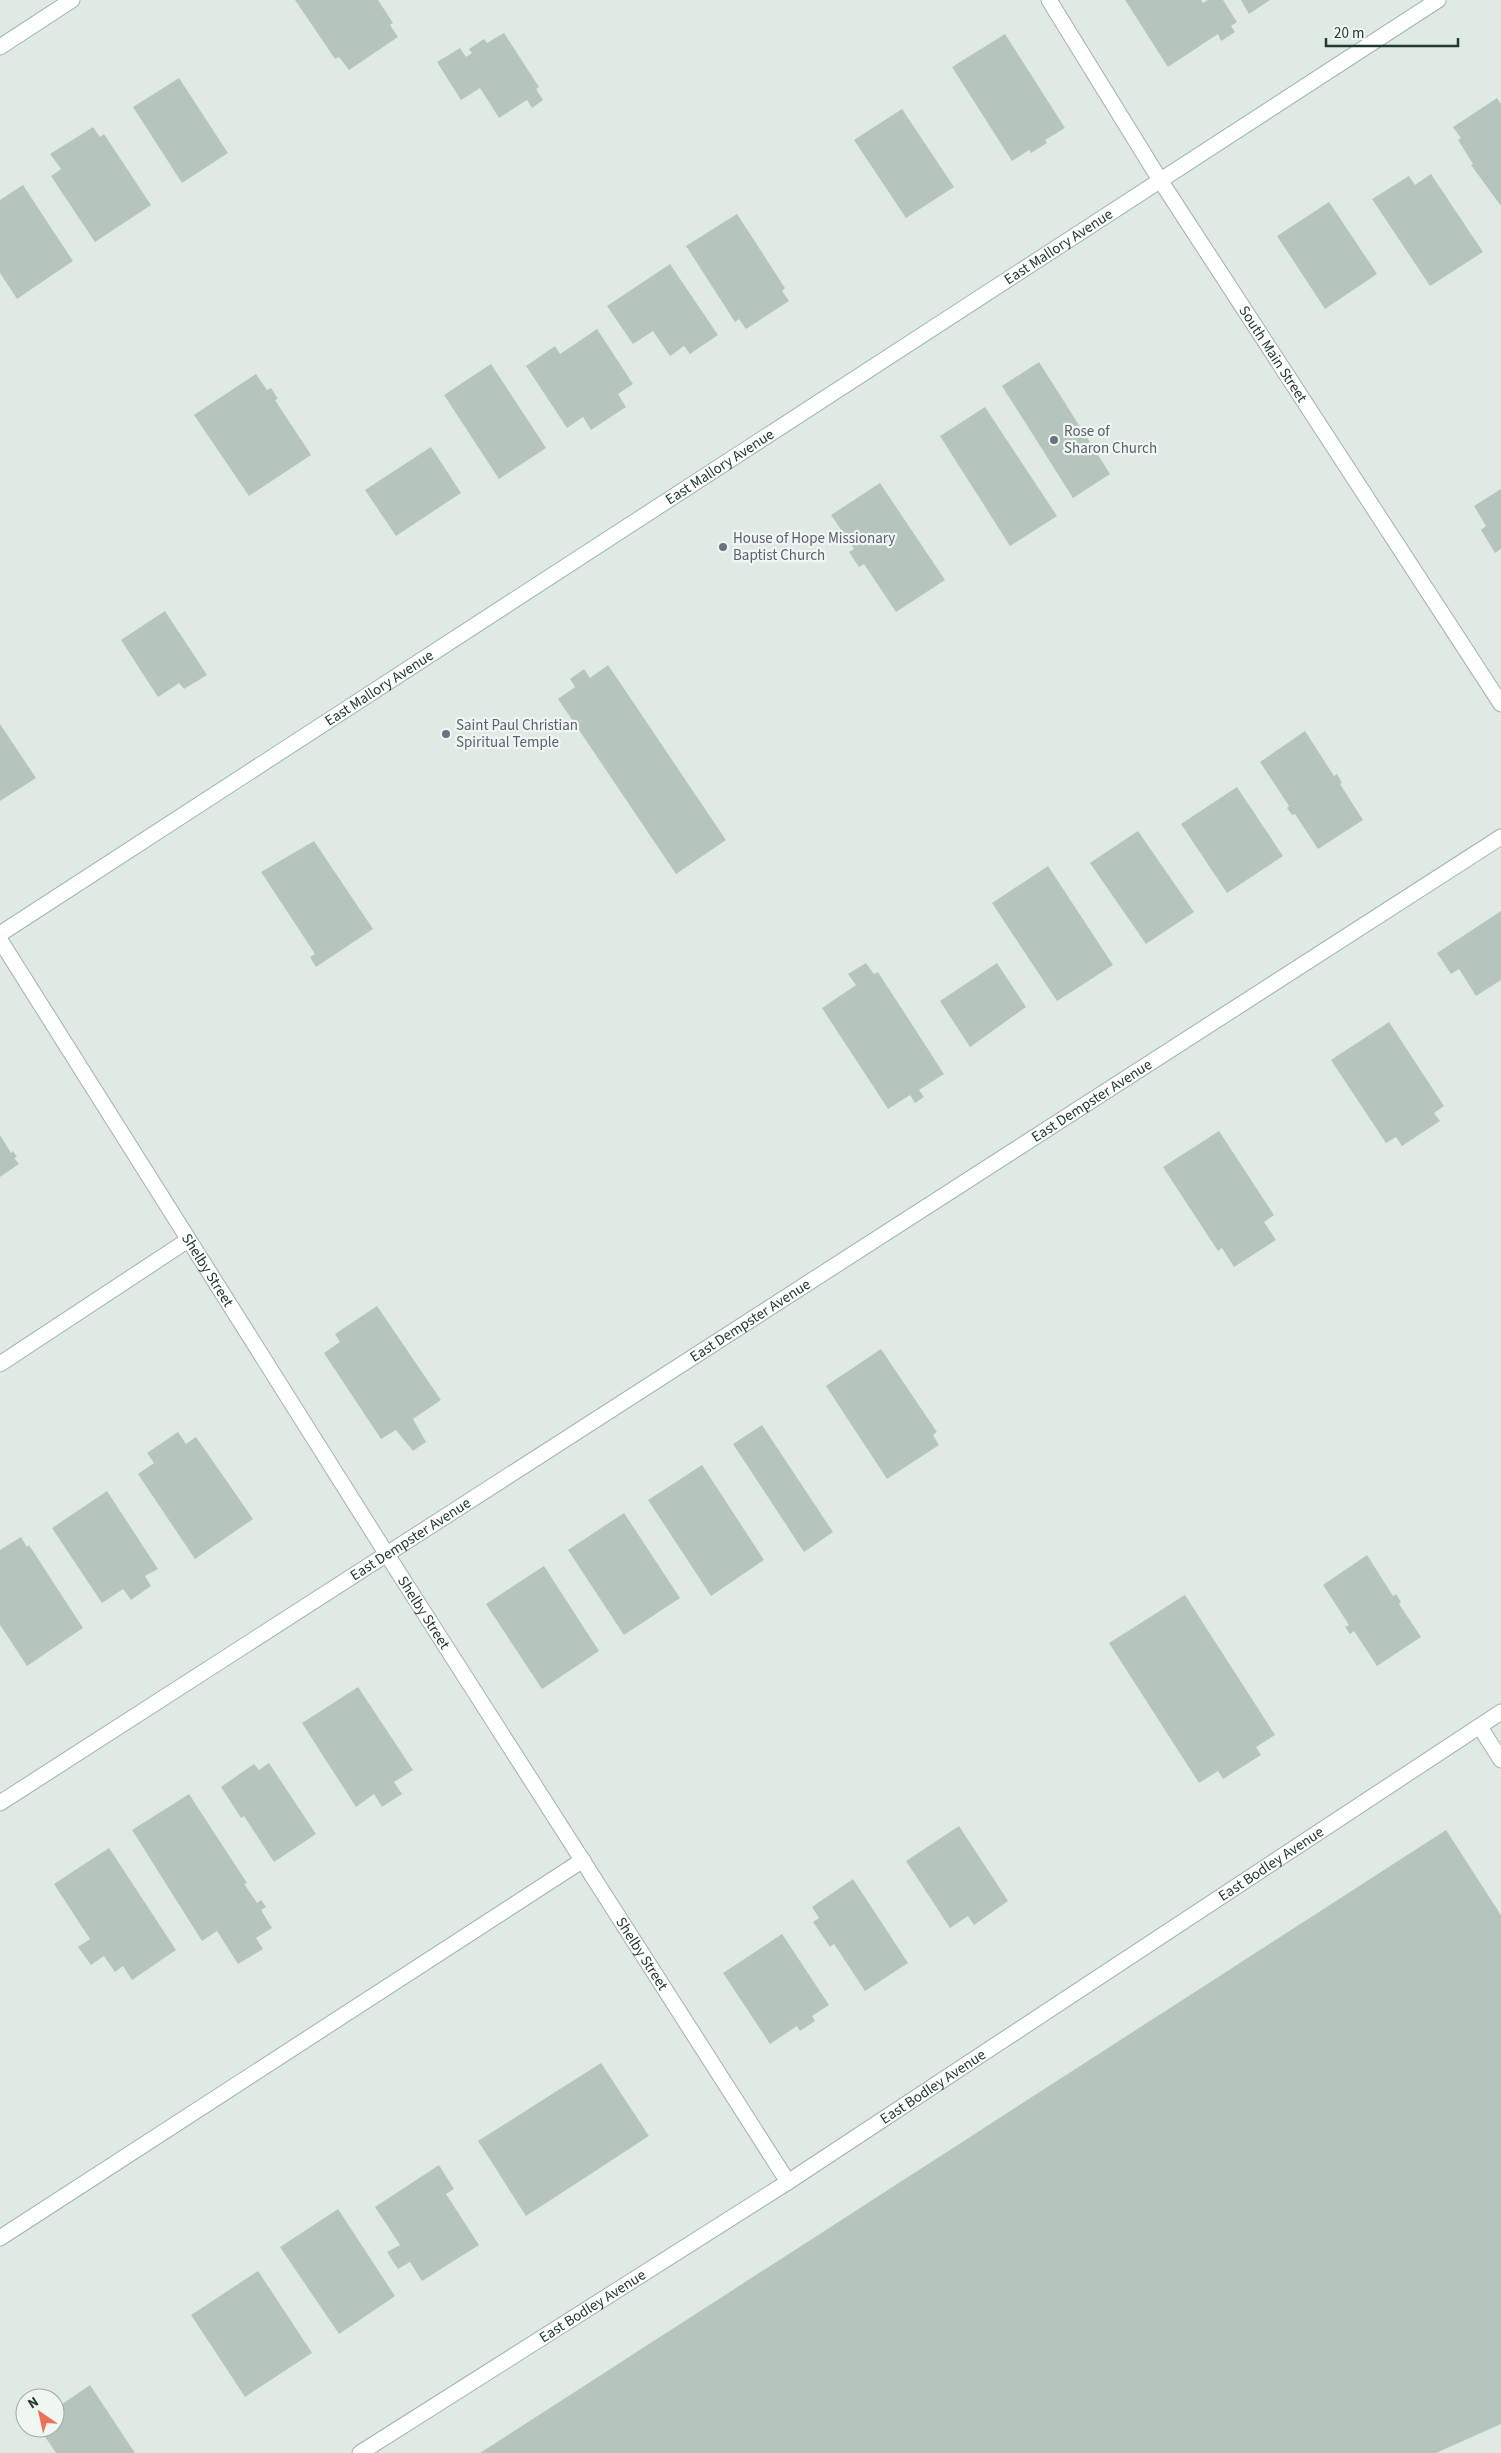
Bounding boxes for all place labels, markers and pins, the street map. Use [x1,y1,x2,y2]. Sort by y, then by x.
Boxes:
place label: Rose of Sharon Church [1064,421,1157,459]
marker: Rose of Sharon Church [1048,434,1060,446]
place label: House of Hope Missionary Baptist Church [733,528,895,566]
marker: House of Hope Missionary Baptist Church [717,541,729,553]
place label: Saint Paul Christian Spiritual Temple [456,715,578,753]
marker: Saint Paul Christian Spiritual Temple [440,728,452,740]

